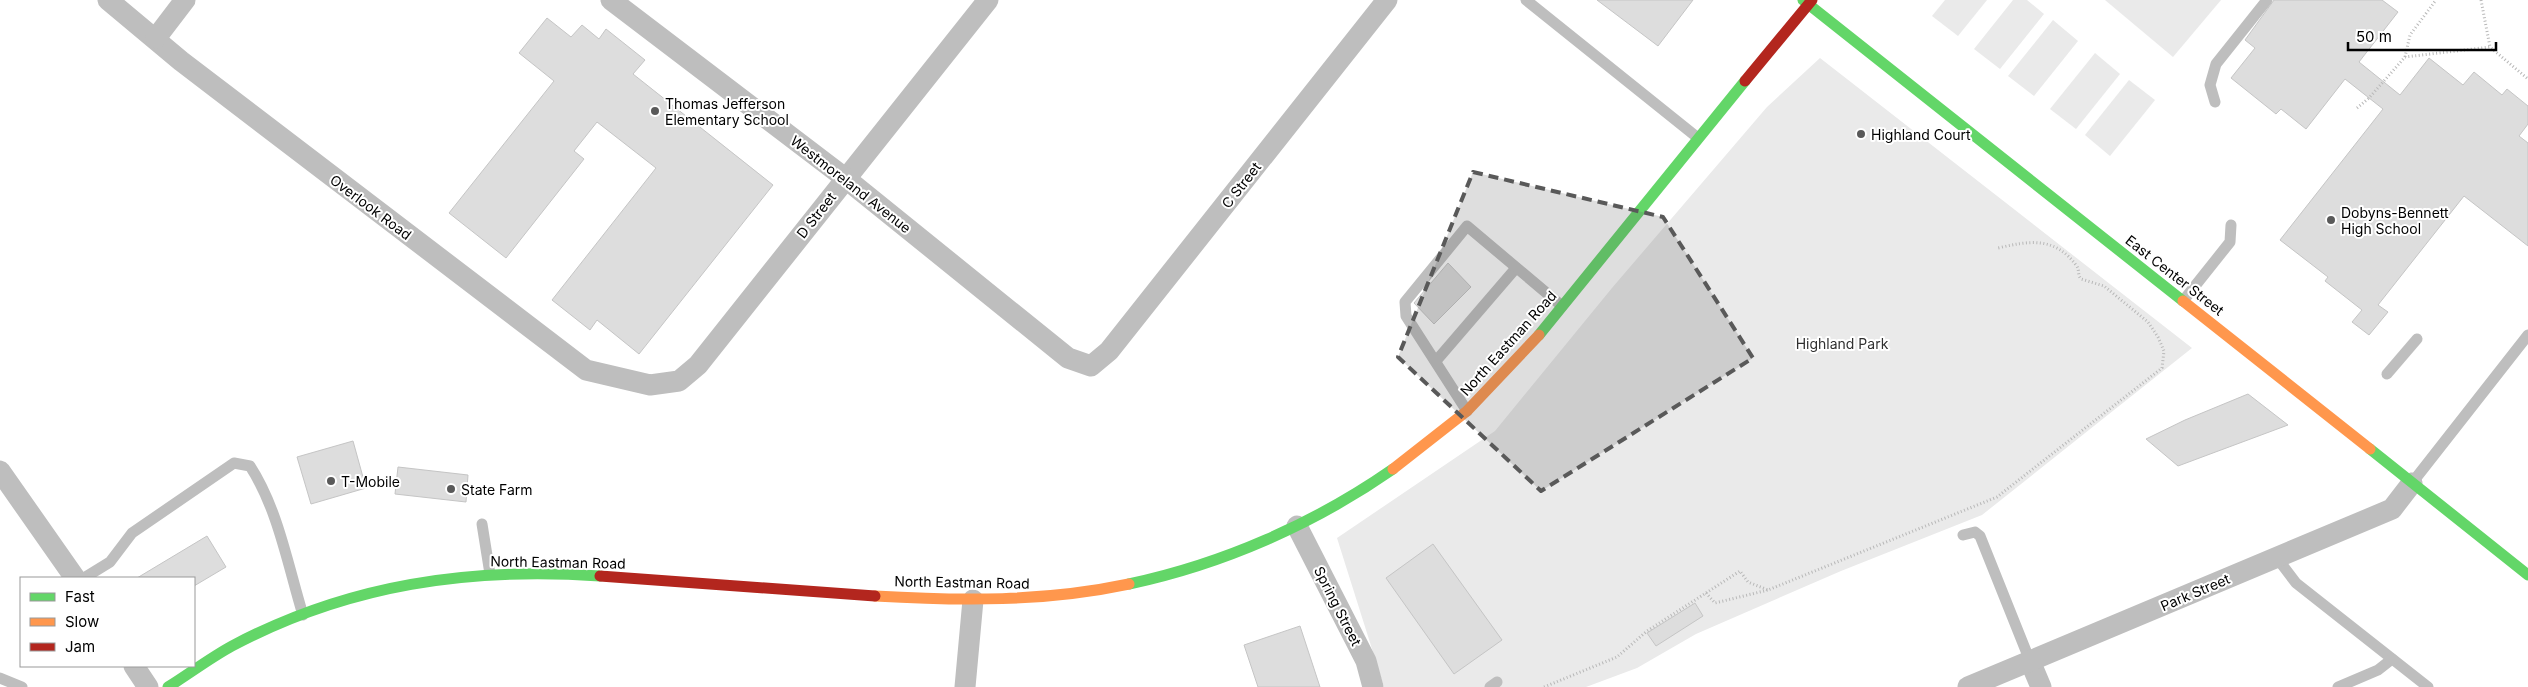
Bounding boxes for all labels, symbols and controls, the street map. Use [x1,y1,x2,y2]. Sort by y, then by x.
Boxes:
scale bar [2348,20,2496,52]
text: 50 m [2356,27,2392,46]
place label: Thomas Jefferson Elementary School [665,95,789,128]
marker: Thomas Jefferson Elementary School [649,105,661,117]
place label: Highland Court [1871,126,1971,143]
marker: Highland Court [1855,128,1867,140]
street label: Westmoreland Avenue [787,132,915,236]
street label: C Street [1218,158,1264,211]
street label: Overlook Road [327,171,415,243]
street label: D Street [793,188,839,241]
place label: Dobyns-Bennett High School [2341,204,2449,237]
marker: Dobyns-Bennett High School [2325,214,2337,226]
street label: East Center Street [2122,231,2228,319]
street label: North Eastman Road [1456,287,1560,399]
park label: Highland Park [1796,335,1889,352]
place label: T-Mobile [341,473,400,490]
marker: T-Mobile [325,475,337,487]
place label: State Farm [461,481,533,498]
marker: State Farm [445,483,457,495]
street label: North Eastman Road [490,552,626,572]
street label: Spring Street [1311,564,1365,649]
street label: Park Street [2158,570,2232,614]
street label: North Eastman Road [894,572,1030,592]
legend [20,577,195,667]
text: Fast [65,587,95,606]
text: Slow [65,612,99,631]
text: Jam [65,637,95,656]

